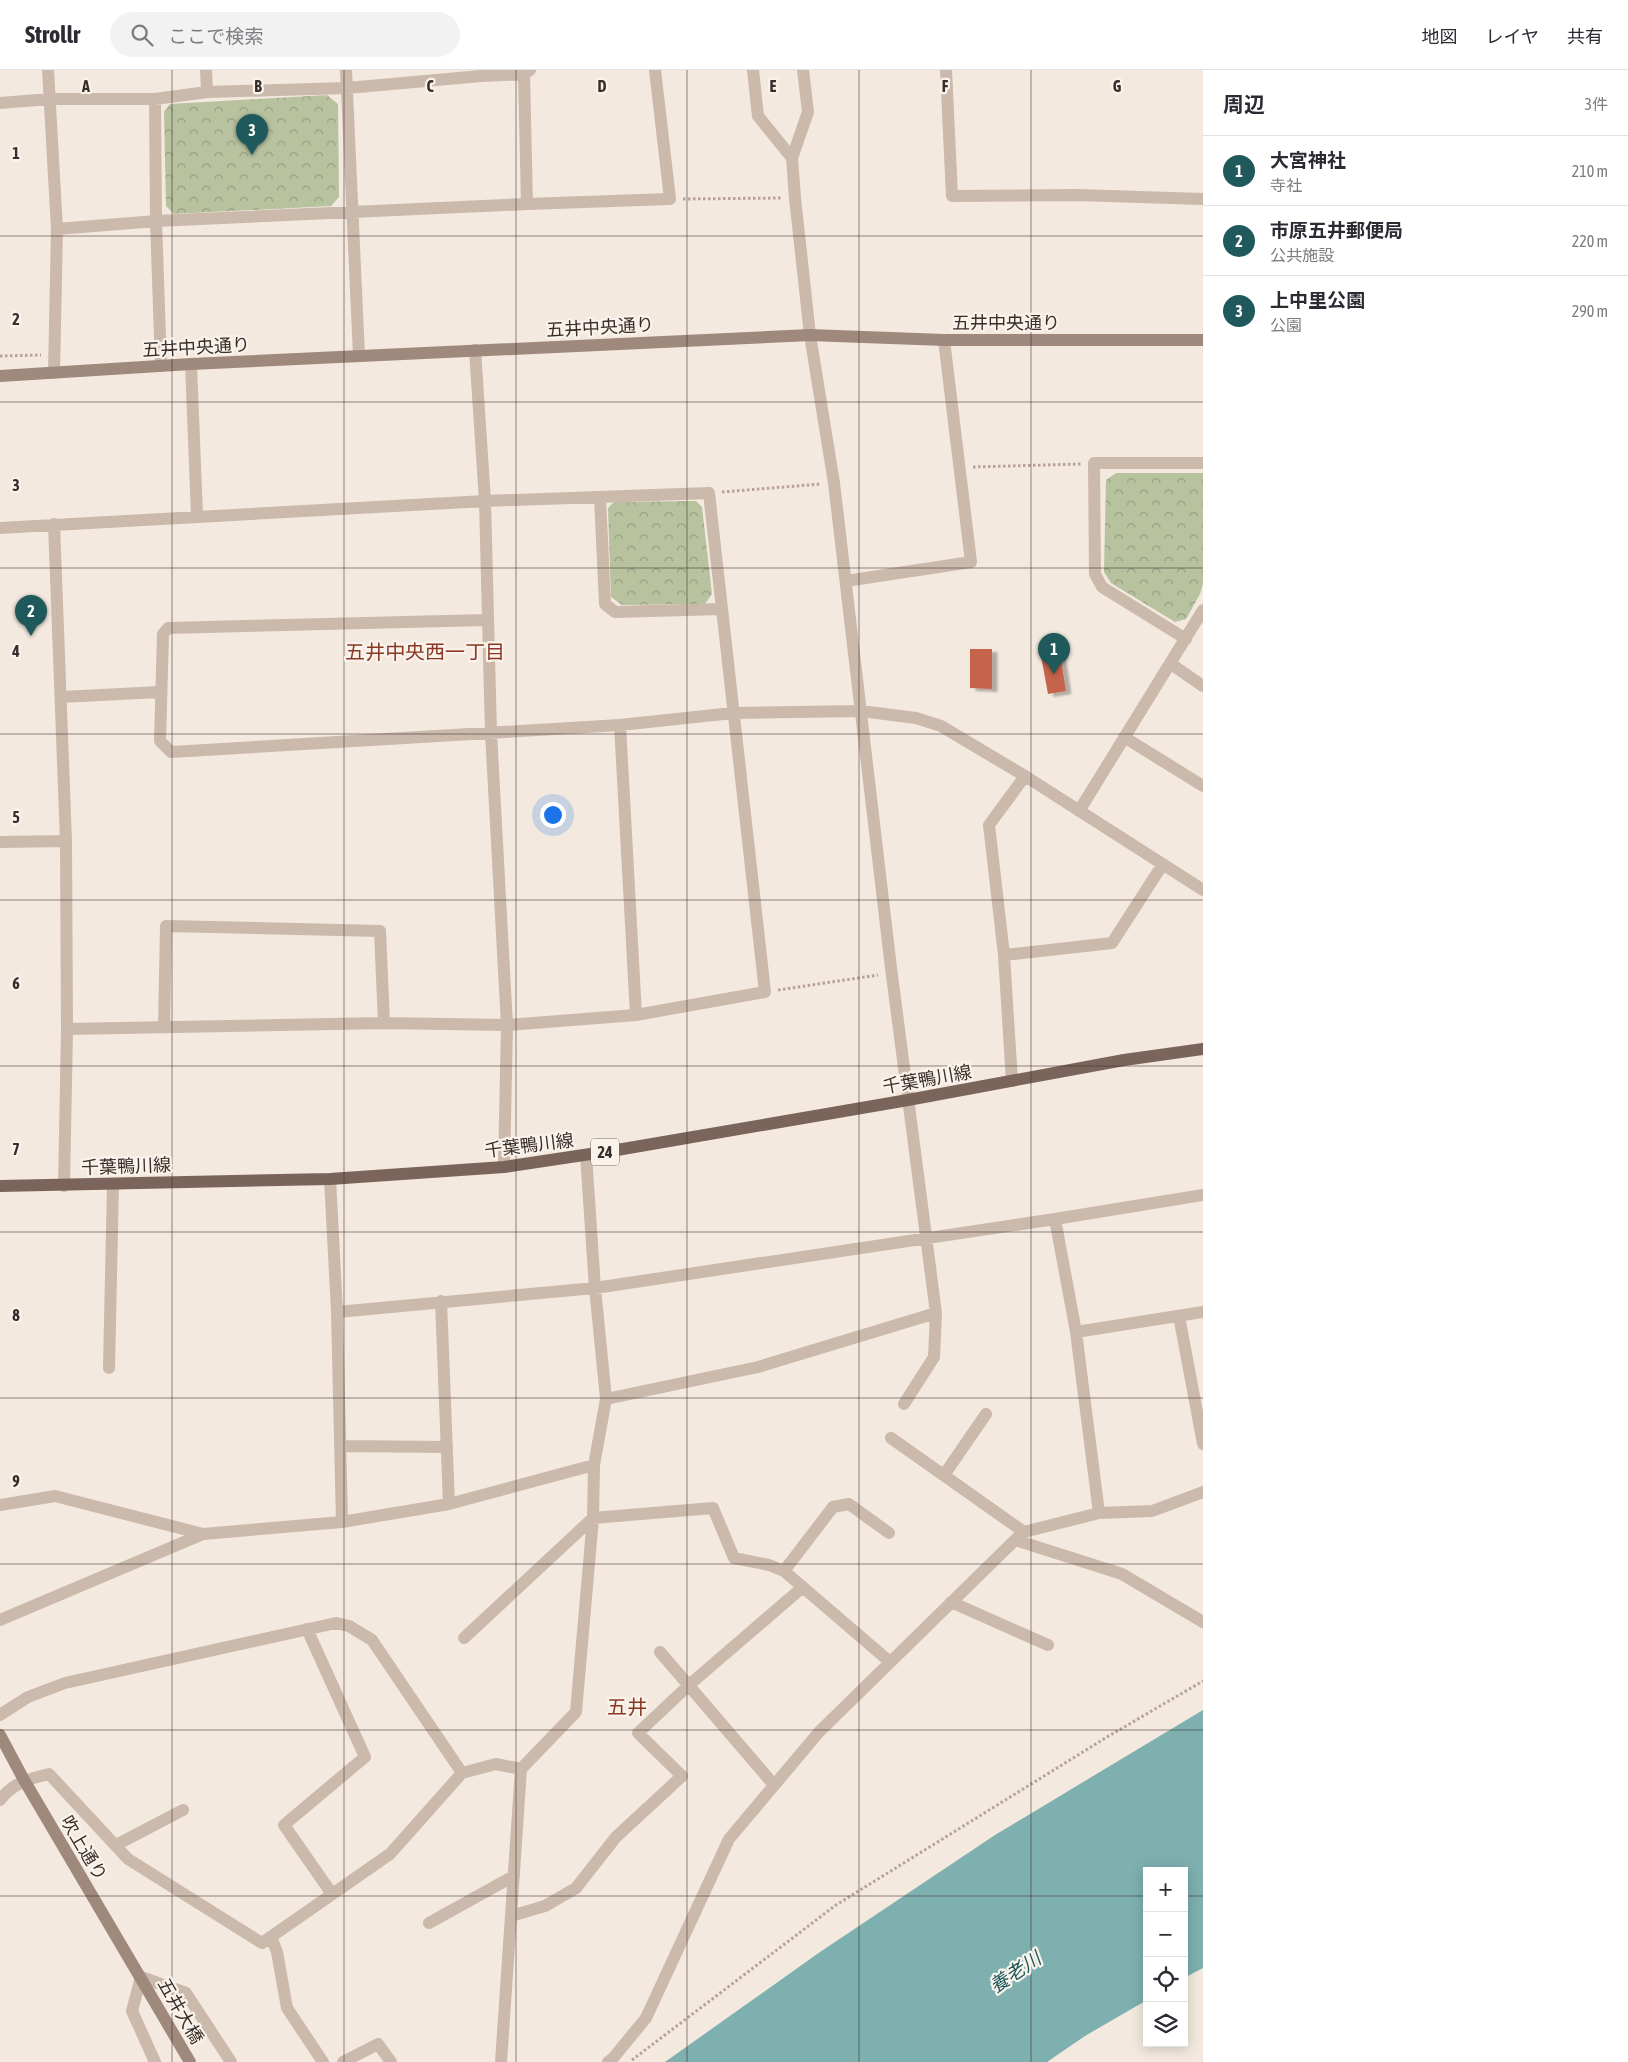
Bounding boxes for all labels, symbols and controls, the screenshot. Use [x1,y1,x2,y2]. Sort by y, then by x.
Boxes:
search box [110,12,460,57]
text: Strollr [25,21,80,48]
icon: search [128,21,156,49]
text: ここで検索 [168,25,263,47]
text: 地図 [1422,26,1458,47]
text: レイヤ [1486,26,1539,47]
text: 共有 [1567,26,1603,47]
text: A [81,77,90,95]
text: B [254,77,262,95]
text: C [426,77,434,95]
text: D [598,77,607,95]
text: E [770,77,777,95]
text: F [942,77,949,95]
text: G [1113,77,1122,95]
text: 周辺 [1223,92,1265,116]
text: 3件 [1584,95,1608,113]
pin: 3 [236,114,268,155]
text: 1 [12,144,20,162]
text: 大宮神社 [1270,149,1346,171]
text: 1 [1235,162,1243,180]
text: 210 m [1572,162,1608,180]
text: 寺社 [1270,176,1302,194]
text: 市原五井郵便局 [1270,219,1403,241]
text: 2 [1235,232,1243,250]
text: 220 m [1572,232,1608,250]
text: 公共施設 [1270,246,1334,264]
text: 上中里公園 [1270,289,1365,311]
text: 3 [1235,302,1243,320]
text: 290 m [1572,302,1608,320]
text: 2 [12,310,20,328]
street label: 五井中央通り [952,312,1060,333]
street label: 五井中央通り [546,314,654,340]
text: 公園 [1270,316,1302,334]
street label: 五井中央通り [142,334,250,360]
text: 3 [12,476,20,494]
pin: 2 [15,595,47,636]
pin: 1 [1038,633,1070,674]
district label: 五井中央西一丁目 [345,640,505,663]
text: 4 [11,642,20,660]
your location [540,802,566,828]
text: 5 [12,808,20,826]
text: 6 [12,974,20,992]
street label: 千葉鴨川線 [881,1061,973,1097]
street label: 千葉鴨川線 [483,1129,575,1161]
road number: 24 [591,1138,619,1166]
text: 7 [12,1140,20,1158]
street label: 千葉鴨川線 [81,1154,171,1178]
text: 8 [12,1306,20,1324]
text: 9 [12,1472,20,1490]
district label: 五井 [607,1695,647,1718]
street label: 吹上通り [56,1812,112,1884]
map controls [1143,1867,1188,2047]
button: + [1143,1867,1188,1912]
button: − [1143,1912,1188,1957]
water label: 養老川 [985,1946,1046,1997]
button: locate [1143,1957,1188,2002]
street label: 五井大橋 [154,1975,208,2047]
button: layers [1143,2002,1188,2047]

